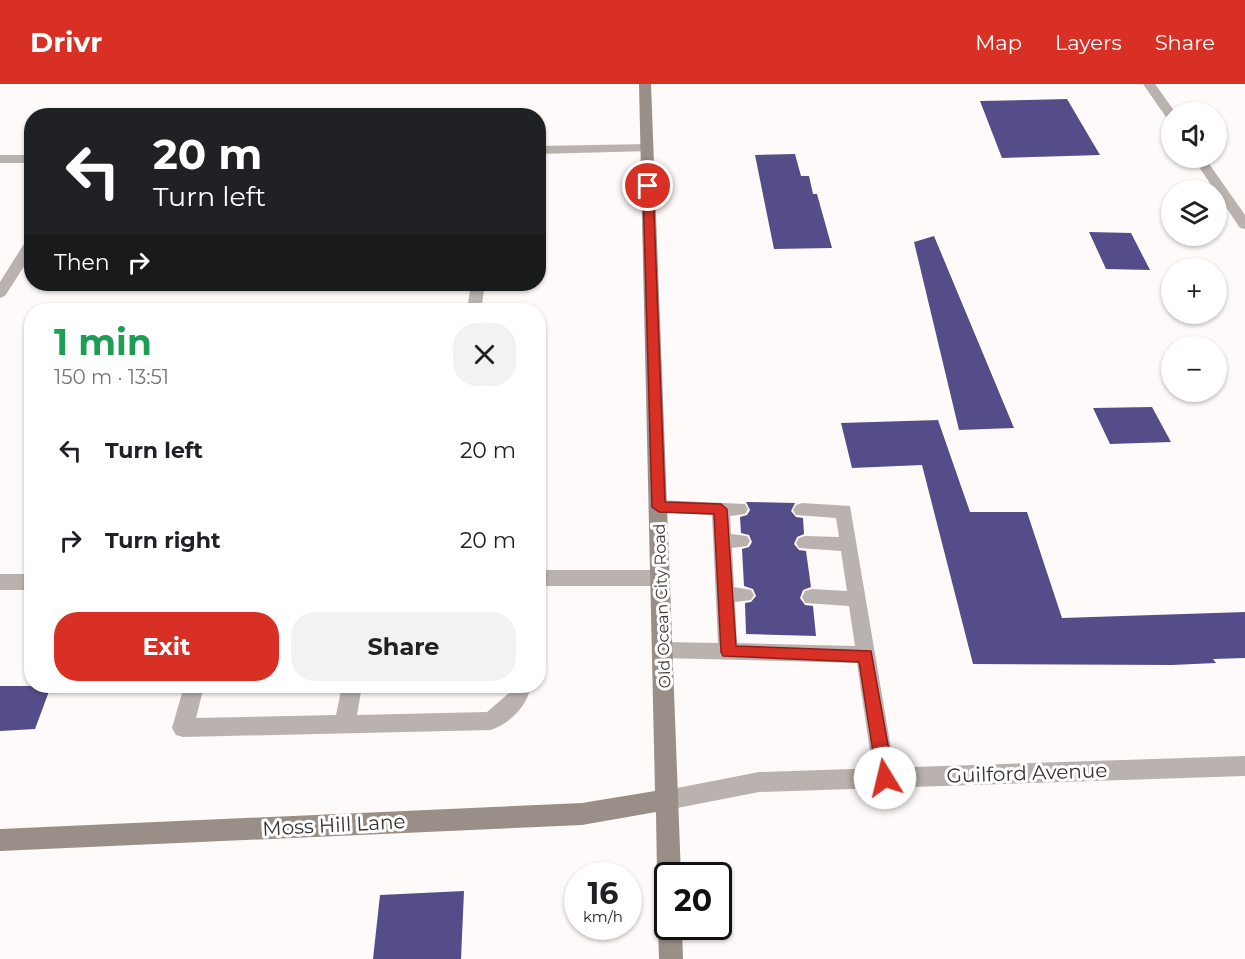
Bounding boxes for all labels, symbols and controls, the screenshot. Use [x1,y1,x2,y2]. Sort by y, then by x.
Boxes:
text: Drivr [30,25,102,59]
text: Map [975,30,1022,55]
text: Layers [1055,30,1122,55]
text: Share [1155,30,1215,55]
map controls [1161,102,1227,402]
button: sound [1161,102,1227,168]
text: 20 m [153,128,262,180]
icon: left [54,132,132,210]
pin [622,160,673,211]
icon: arrive [631,169,664,202]
text: Turn left [153,180,266,213]
button: layers [1161,180,1227,246]
icon: right [122,246,155,279]
text: Then [54,249,110,276]
button: + [1161,258,1227,324]
text: 1 min [54,320,152,364]
button: close [453,323,516,386]
button: − [1161,336,1227,402]
text: 150 m · 13:51 [54,365,169,389]
icon: left [54,434,87,467]
text: Turn left [105,437,203,464]
text: 20 m [460,437,516,464]
street label: Old Ocean City Road [650,523,674,689]
icon: right [54,524,87,557]
text: Turn right [105,527,220,554]
text: 20 m [460,527,516,554]
button: Exit [54,612,279,681]
button: Share [291,612,516,681]
position arrow [853,746,917,810]
street label: Guilford Avenue [946,758,1108,788]
street label: Moss Hill Lane [262,809,406,841]
speed limit sign: 20 [654,862,732,940]
text: 16 [588,875,618,912]
text: km/h [583,907,623,926]

